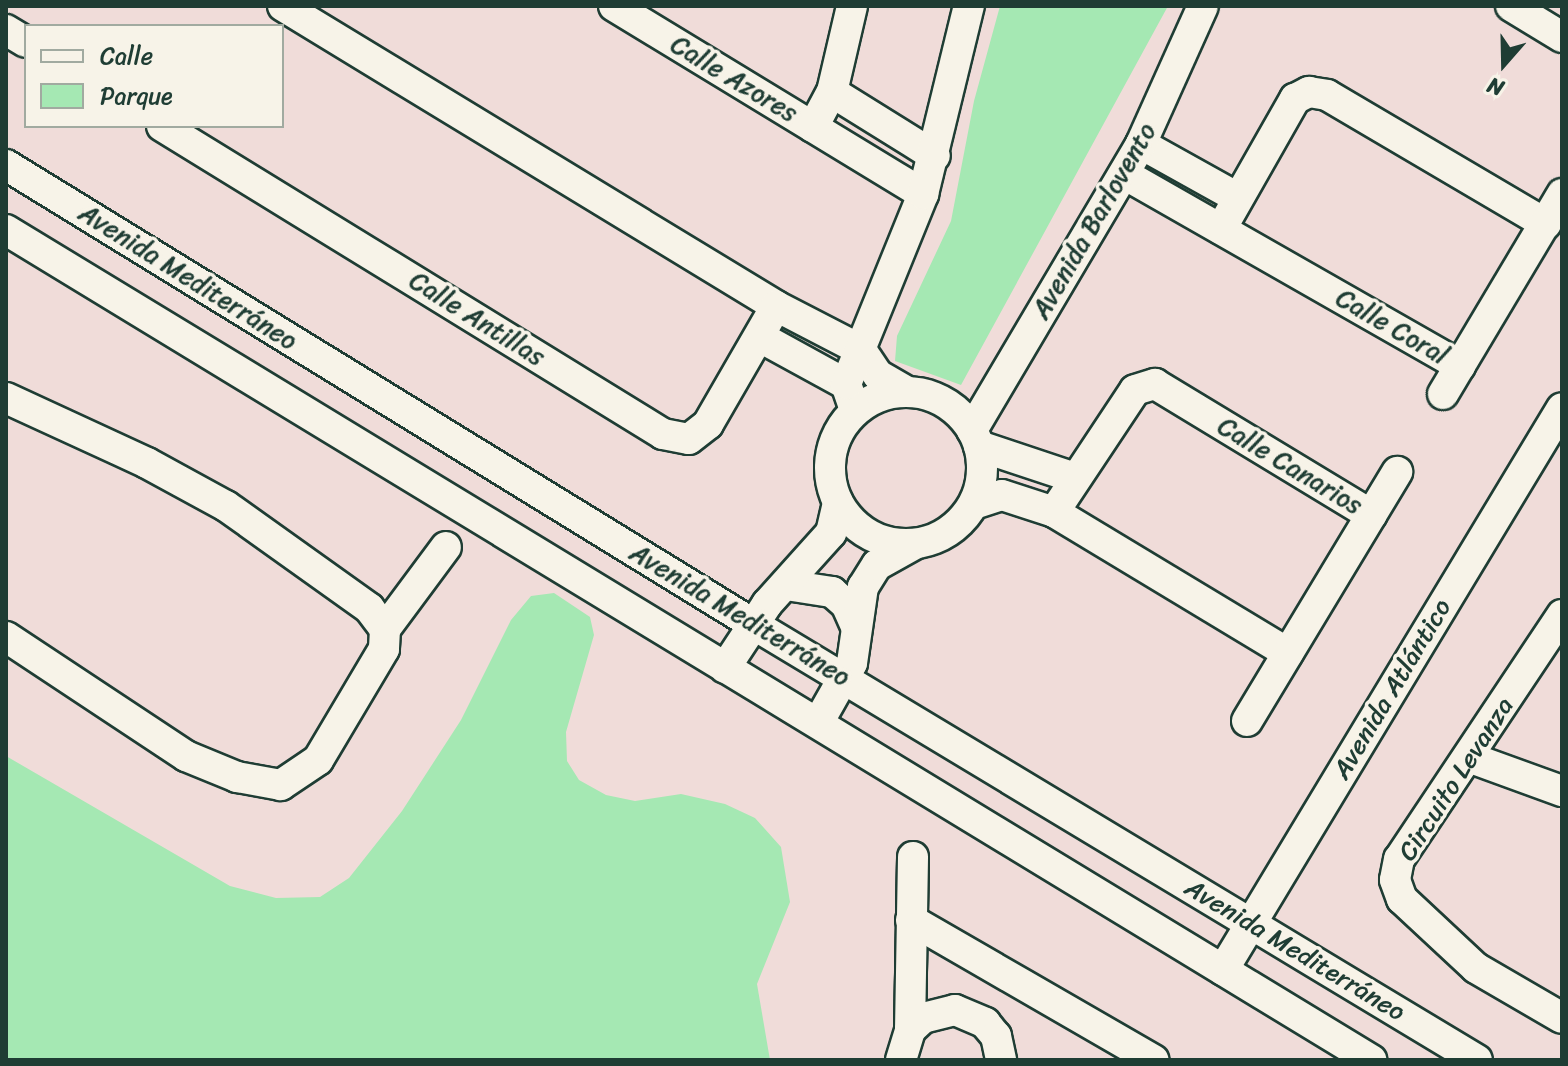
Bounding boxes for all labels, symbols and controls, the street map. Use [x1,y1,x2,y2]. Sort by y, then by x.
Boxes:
legend [24,24,284,128]
north arrow [1464,24,1544,104]
street label: Calle Azores [665,29,803,129]
text: Calle [100,35,153,77]
text: N [1482,66,1509,108]
text: Parque [100,75,173,117]
street label: Avenida Barlovento [1025,117,1163,325]
street label: Avenida Mediterráneo [73,197,303,357]
street label: Calle Antillas [404,265,550,373]
street label: Calle Coral [1330,282,1454,372]
street label: Calle Canarios [1212,411,1368,521]
street label: Avenida Mediterráneo [624,537,856,693]
street label: Avenida Atlántico [1326,593,1458,785]
street label: Circuito Levanza [1392,691,1520,867]
street label: Avenida Mediterráneo [1179,872,1411,1028]

